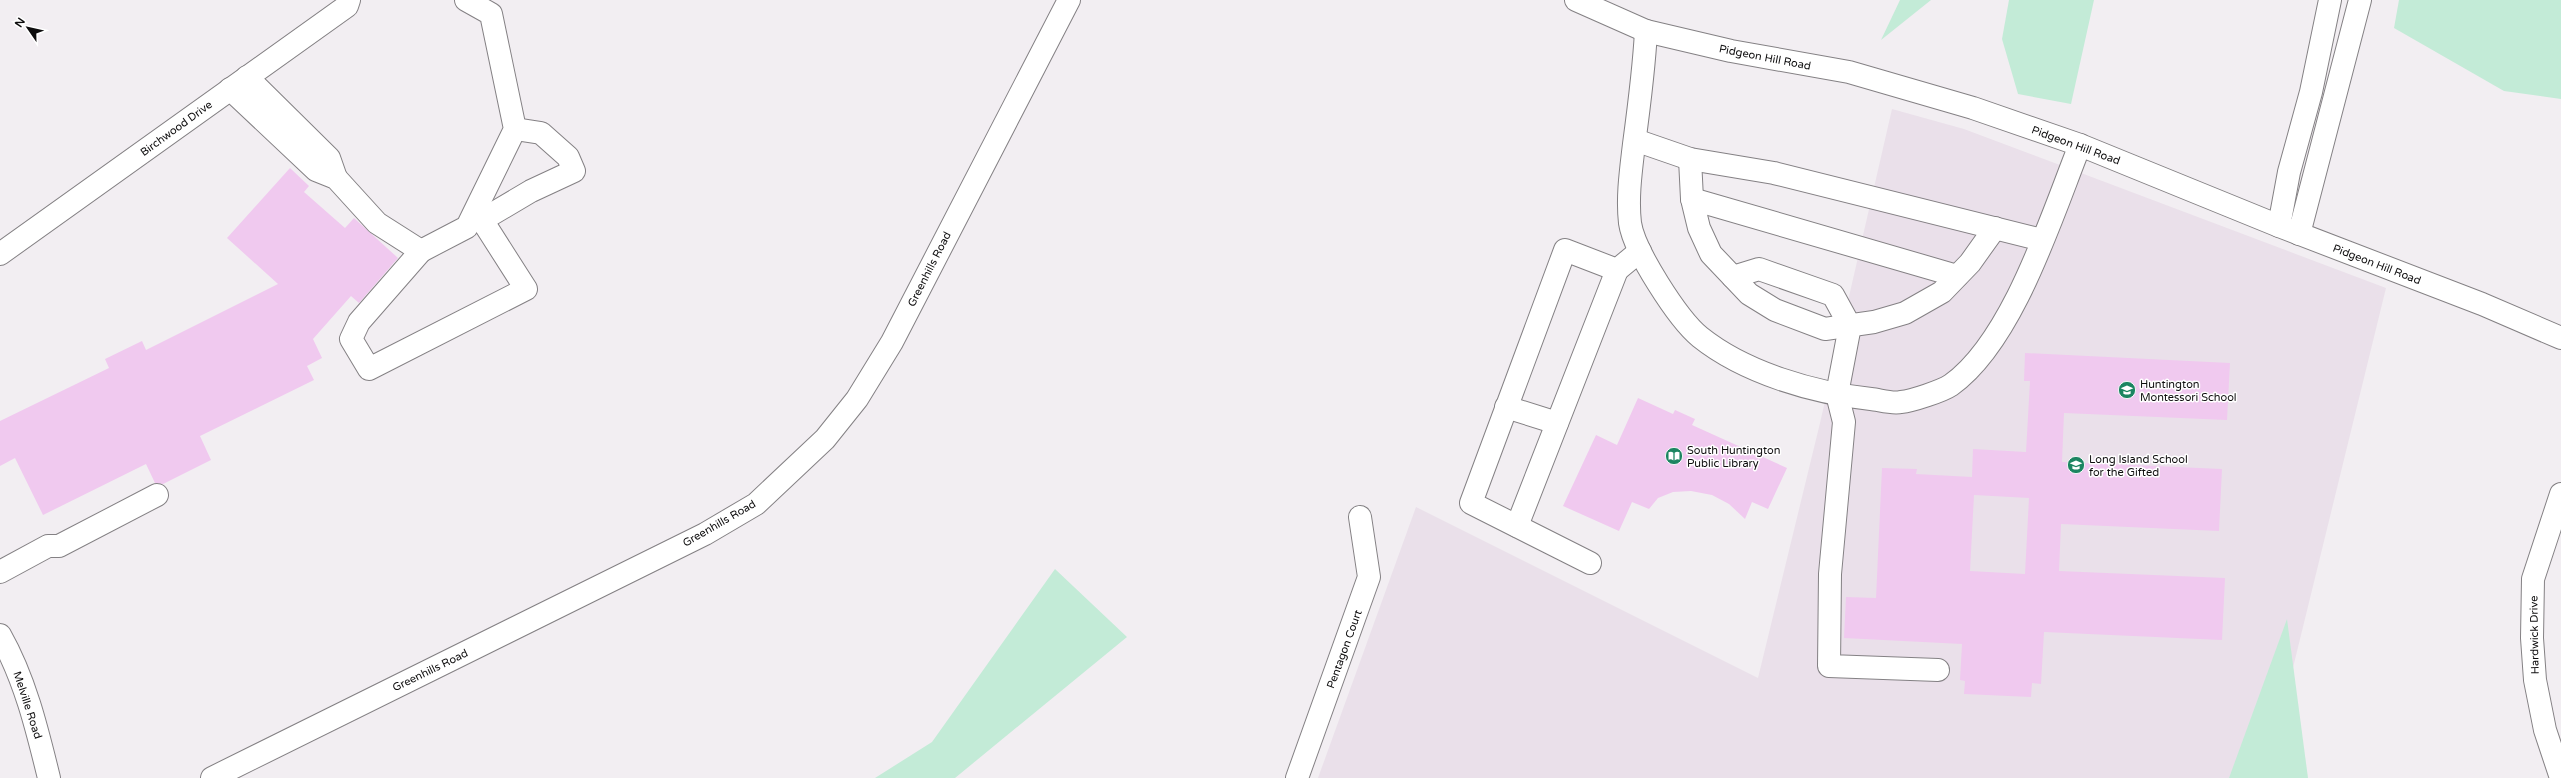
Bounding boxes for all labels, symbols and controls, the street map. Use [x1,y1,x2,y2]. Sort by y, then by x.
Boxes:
north arrow [8,8,48,48]
text: N [12,15,28,30]
street label: Pidgeon Hill Road [1718,42,1812,73]
street label: Birchwood Drive [138,98,215,159]
street label: Pidgeon Hill Road [2030,123,2122,168]
street label: Greenhills Road [905,230,954,309]
street label: Pidgeon Hill Road [2331,242,2423,287]
place label: Huntington Montessori School [2140,378,2237,404]
school or university icon: Huntington Montessori School [2117,380,2137,400]
place label: South Huntington Public Library [1687,444,1780,470]
library icon: South Huntington Public Library [1664,446,1684,466]
place label: Long Island School for the Gifted [2089,453,2188,479]
school or university icon: Long Island School for the Gifted [2066,455,2086,475]
street label: Greenhills Road [680,497,758,550]
street label: Hardwick Drive [2527,596,2542,674]
street label: Pentagon Court [1324,608,1365,690]
street label: Greenhills Road [390,647,470,694]
street label: Melville Road [10,670,45,741]

